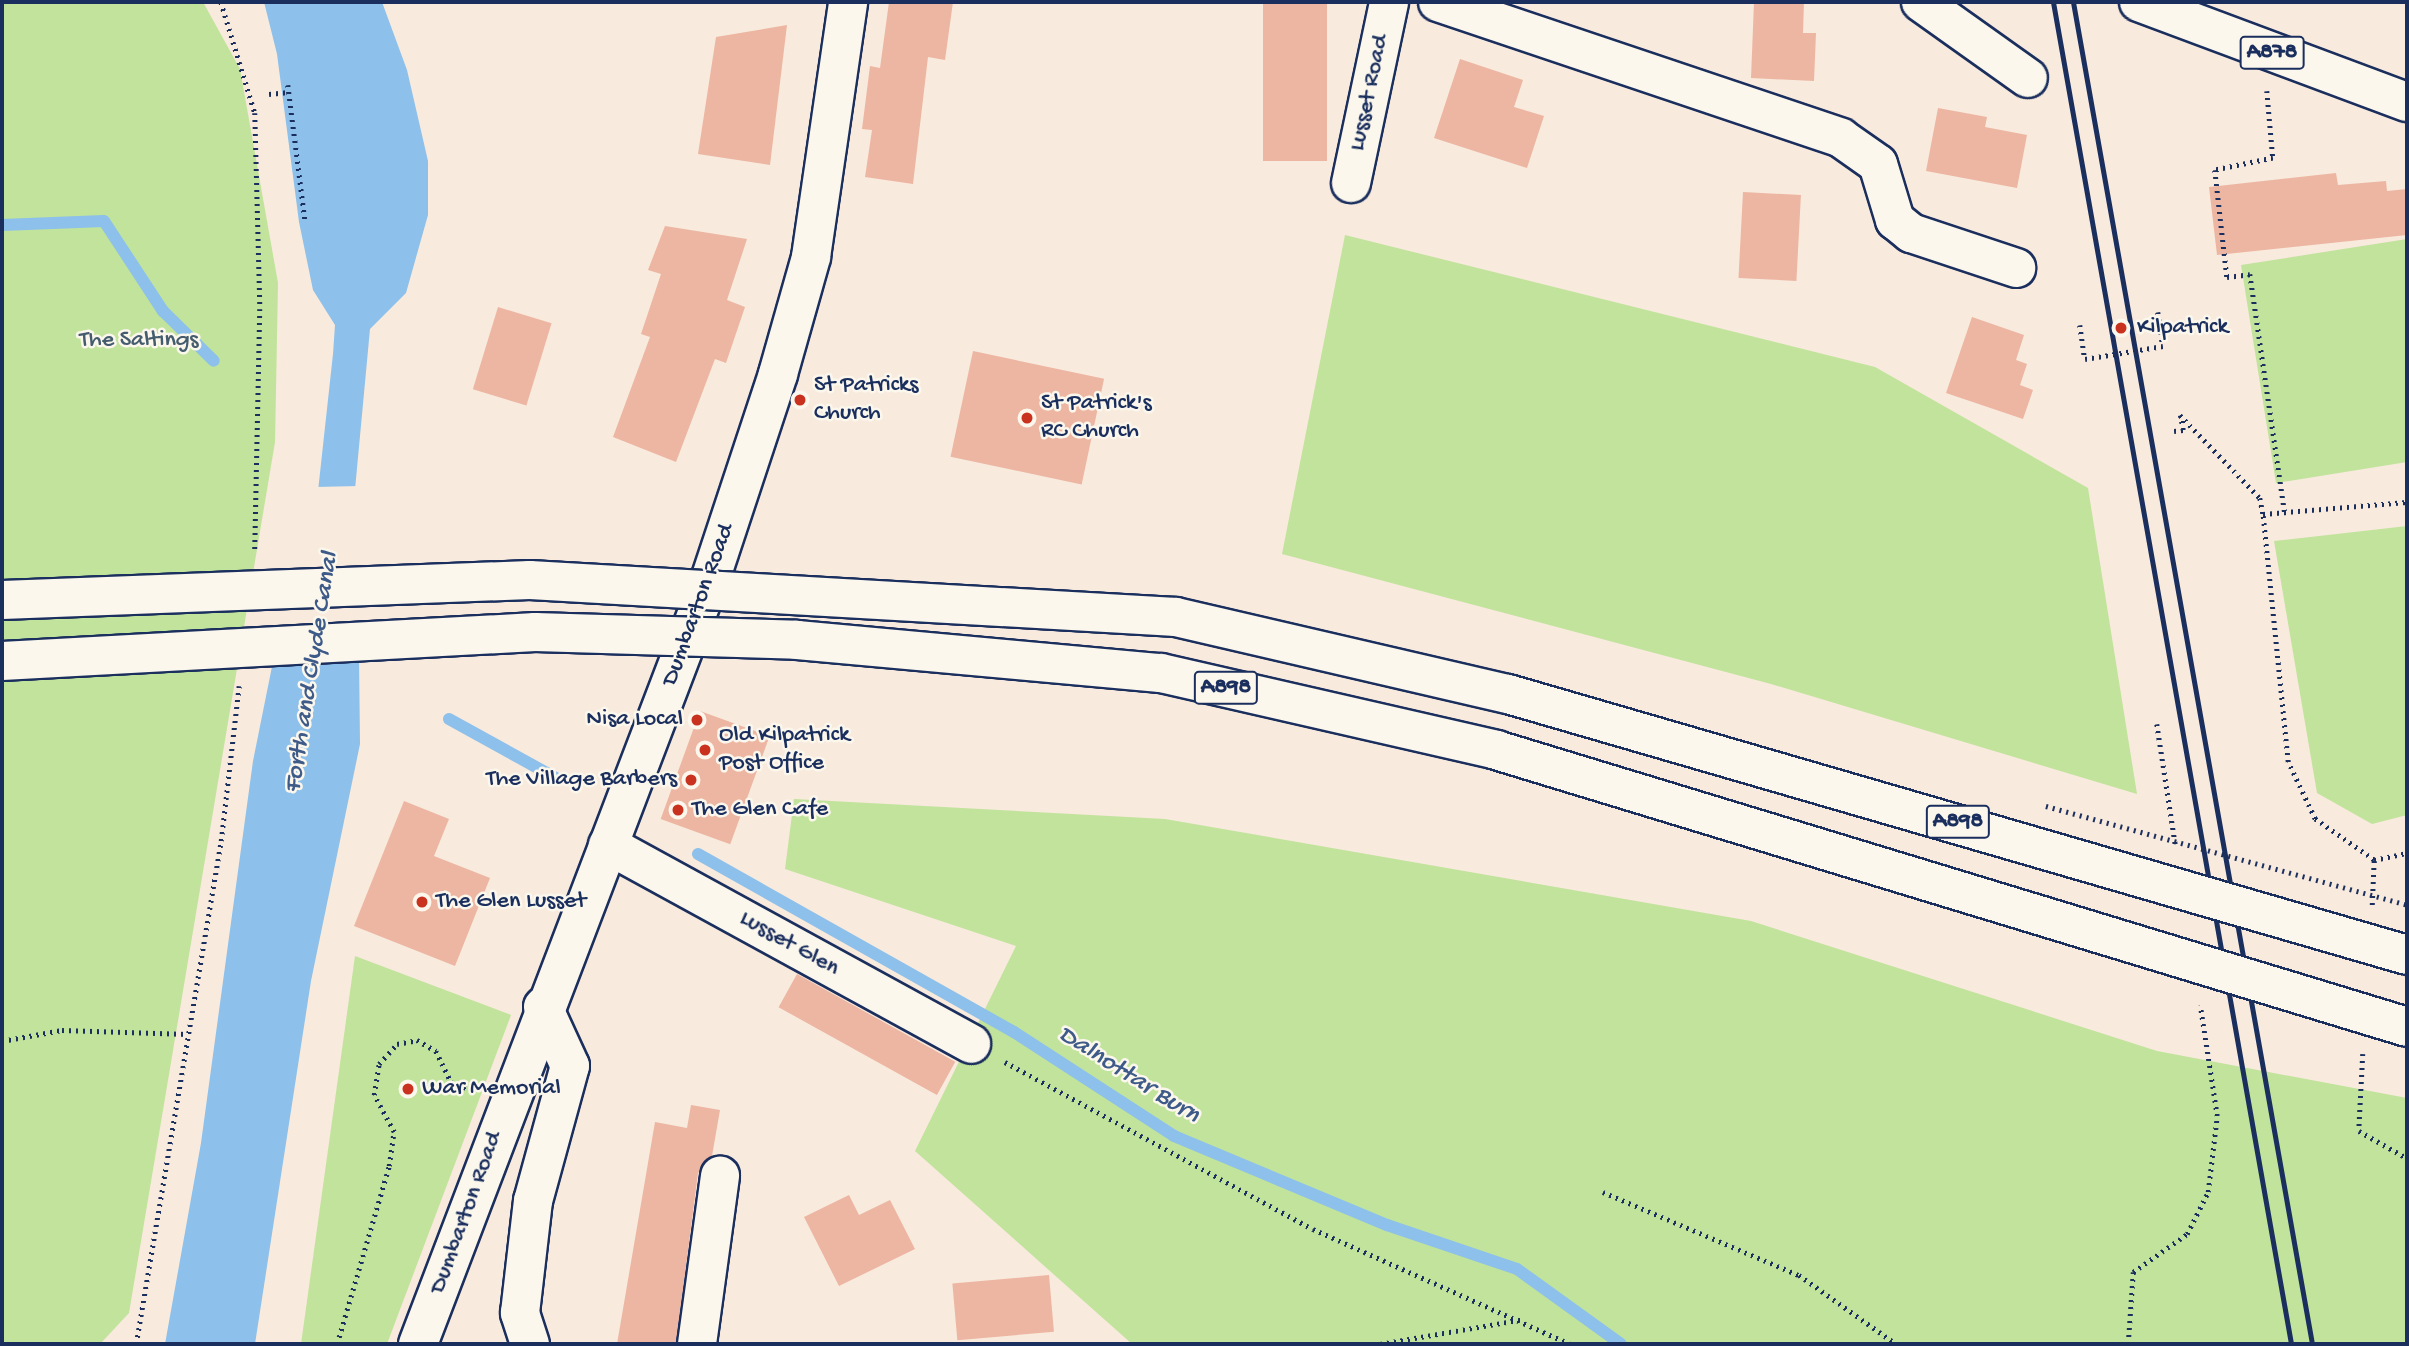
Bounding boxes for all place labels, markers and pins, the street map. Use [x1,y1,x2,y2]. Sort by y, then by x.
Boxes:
place label: Kilpatrick [2137,314,2228,342]
marker: Kilpatrick [2111,318,2131,338]
place label: St Patricks Church [814,372,918,428]
place label: St Patrick's RC Church [1041,390,1151,446]
marker: St Patricks Church [792,392,808,408]
marker: St Patrick's RC Church [1019,410,1035,426]
place label: Nisa Local [586,706,683,734]
marker: Nisa Local [689,712,705,728]
place label: Old Kilpatrick Post Office [719,722,850,778]
marker: Old Kilpatrick Post Office [697,742,713,758]
place label: The Village Barbers [486,766,677,794]
marker: The Village Barbers [683,772,699,788]
place label: The Glen Cafe [692,796,828,824]
marker: The Glen Cafe [670,802,686,818]
place label: The Glen Lusset [436,888,586,916]
marker: The Glen Lusset [414,894,430,910]
place label: War Memorial [422,1075,561,1103]
marker: War Memorial [400,1081,416,1097]

